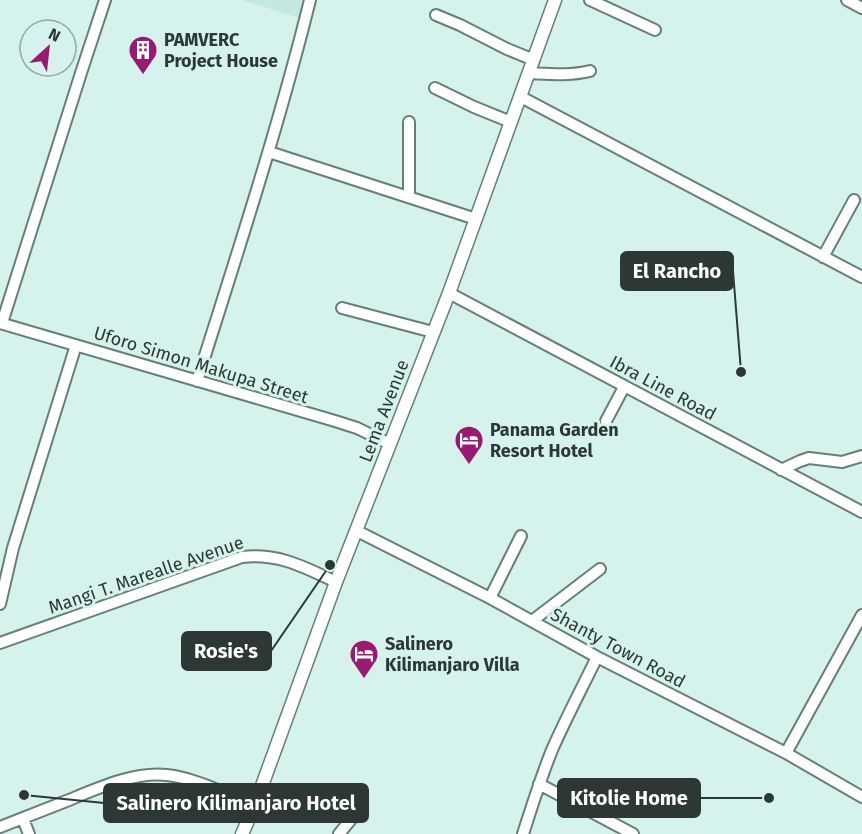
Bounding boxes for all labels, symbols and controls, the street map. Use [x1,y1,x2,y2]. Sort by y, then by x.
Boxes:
north arrow [18,18,78,78]
text: N [46,24,64,46]
place label: PAMVERC Project House [164,29,278,72]
building icon: PAMVERC Project House [127,34,159,76]
callout: El Rancho [621,252,733,290]
text: El Rancho [633,259,722,283]
street label: Uforo Simon Makupa Street [91,322,311,408]
street label: Ibra Line Road [606,351,720,425]
street label: Lema Avenue [354,357,414,465]
place label: Panama Garden Resort Hotel [490,419,619,462]
hotel icon: Panama Garden Resort Hotel [453,424,485,466]
street label: Mangi T. Marealle Avenue [45,531,247,619]
street label: Shanty Town Road [547,603,689,693]
callout: Rosie's [182,632,271,670]
place label: Salinero Kilimanjaro Villa [385,633,520,676]
hotel icon: Salinero Kilimanjaro Villa [348,638,380,680]
text: Rosie's [194,639,258,663]
callout: Kitolie Home [558,779,700,817]
callout: Salinero Kilimanjaro Hotel [104,784,368,822]
text: Kitolie Home [570,786,688,810]
text: Salinero Kilimanjaro Hotel [116,791,356,815]

